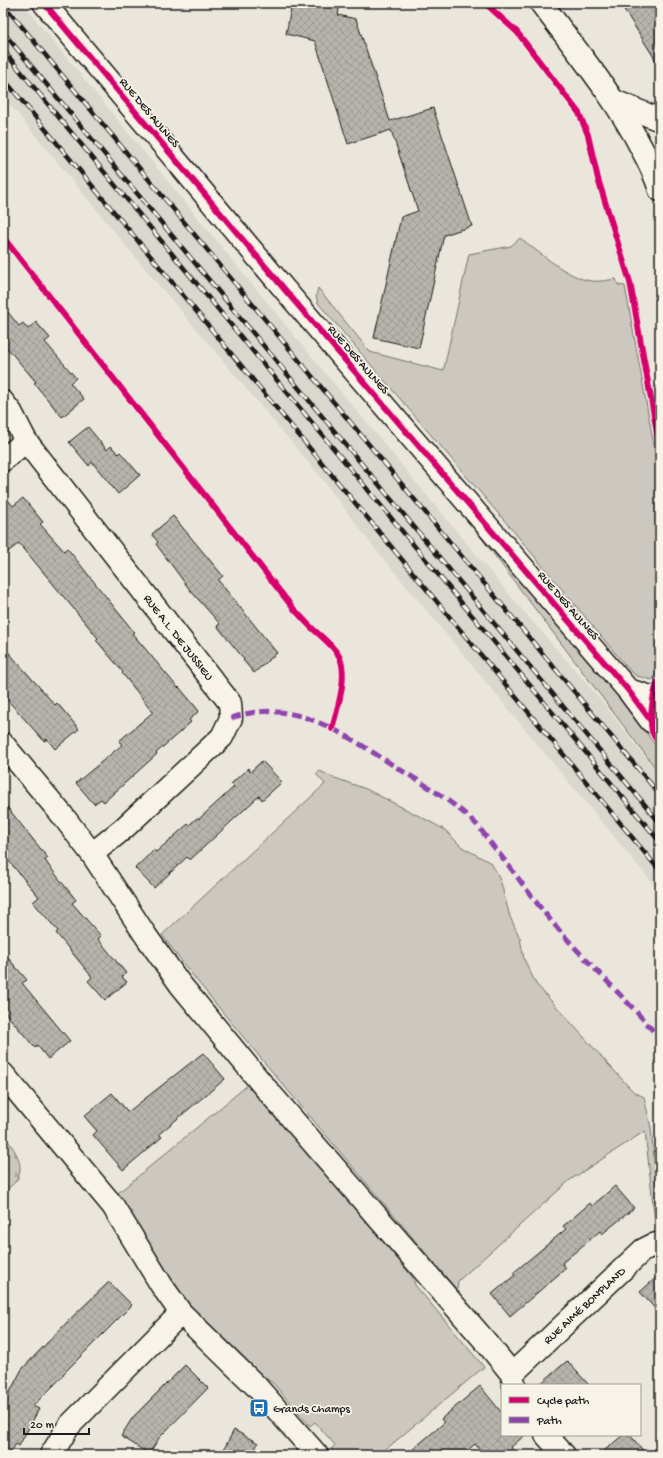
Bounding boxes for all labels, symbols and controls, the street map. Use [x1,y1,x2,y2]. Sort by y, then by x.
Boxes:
street label: RUE DES AULNES [115,76,182,151]
street label: RUE DES AULNES [324,323,391,398]
street label: RUE DES AULNES [534,569,601,644]
street label: RUE A.L. DE JUSSIEU [140,592,215,684]
street label: RUE AIMÉ BONPLAND [541,1265,629,1348]
legend [501,1384,641,1436]
text: Cycle path [537,1395,590,1409]
bus stop icon: Grands Champs [248,1397,270,1419]
place label: Grands Champs [273,1403,351,1417]
scale bar [24,1410,89,1436]
text: Path [536,1415,562,1429]
text: 20 m [30,1419,55,1433]

